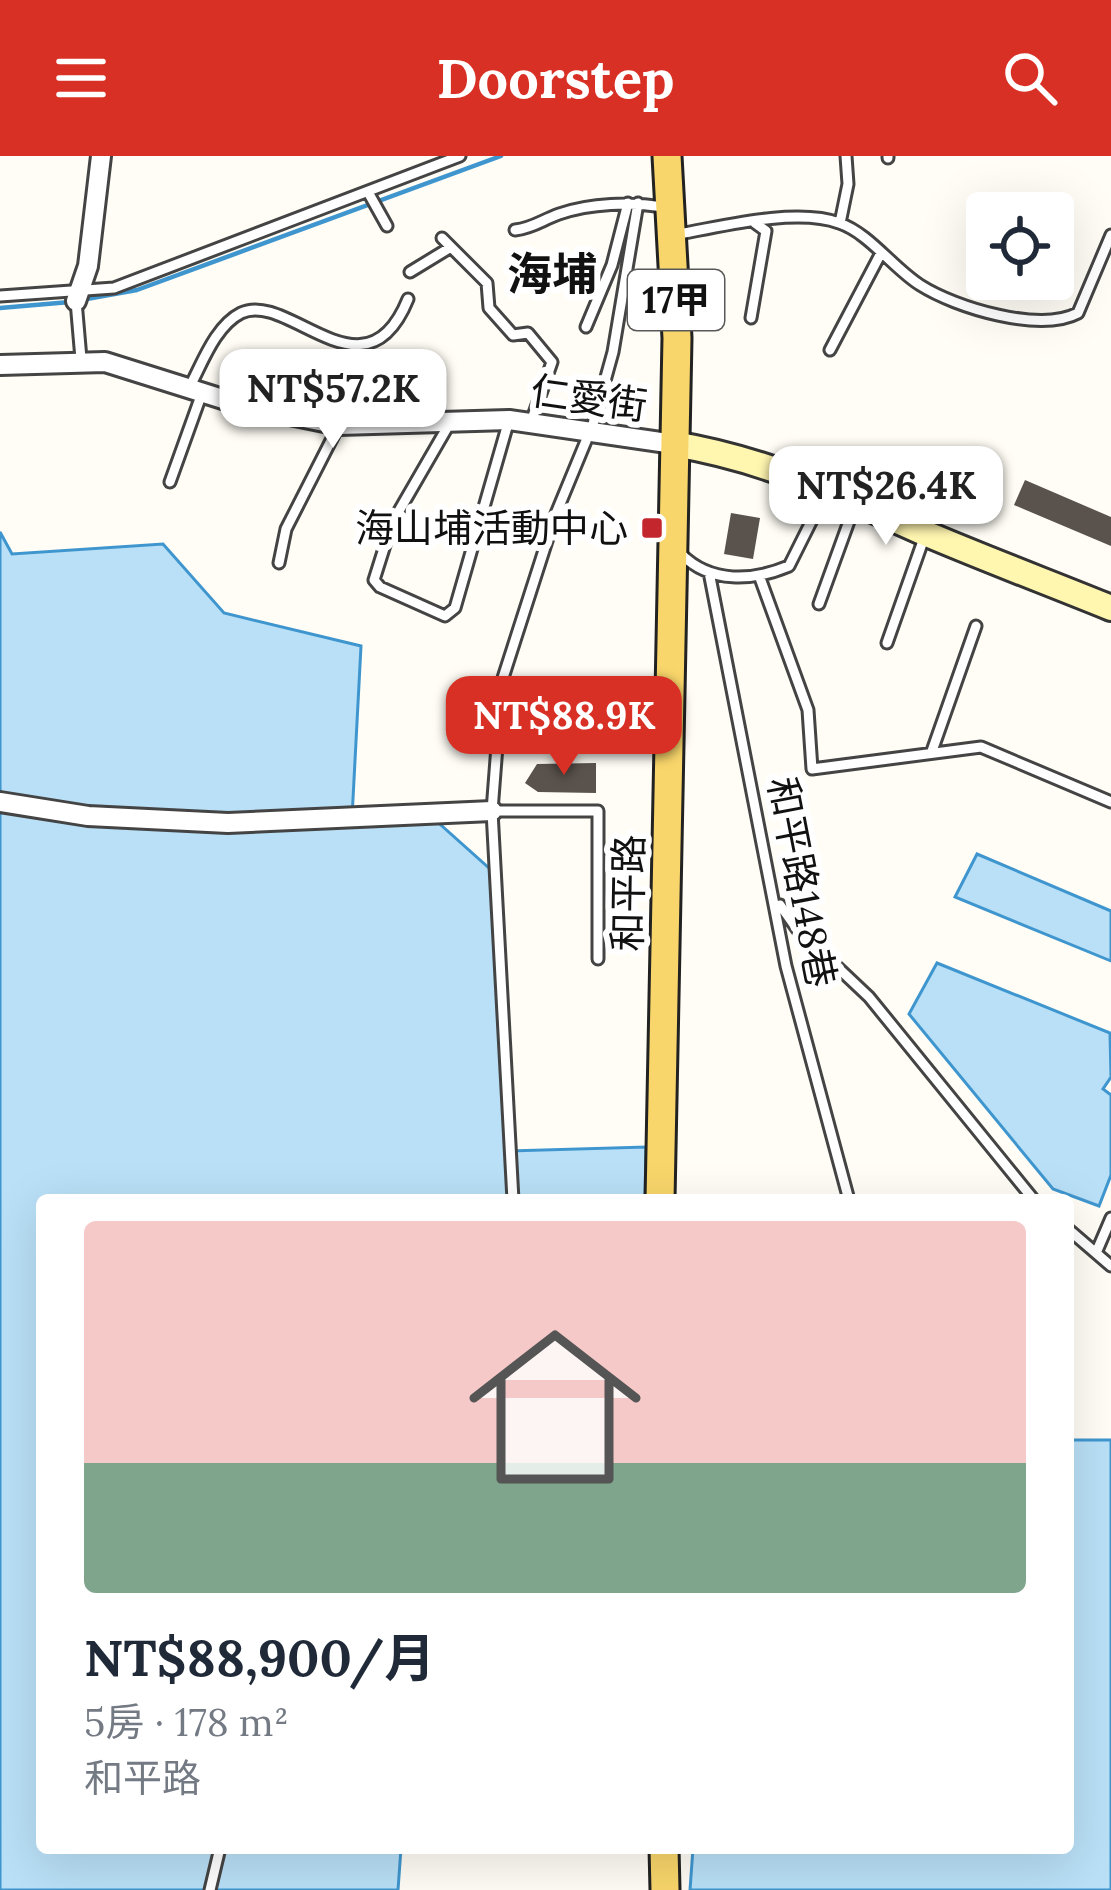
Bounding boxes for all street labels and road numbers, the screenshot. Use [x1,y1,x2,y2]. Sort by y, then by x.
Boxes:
road number: 17甲 [628,270,724,330]
street label: 仁愛街 [528,365,650,431]
street label: 和平路148巷 [757,773,847,991]
street label: 和平路 [602,834,654,952]

